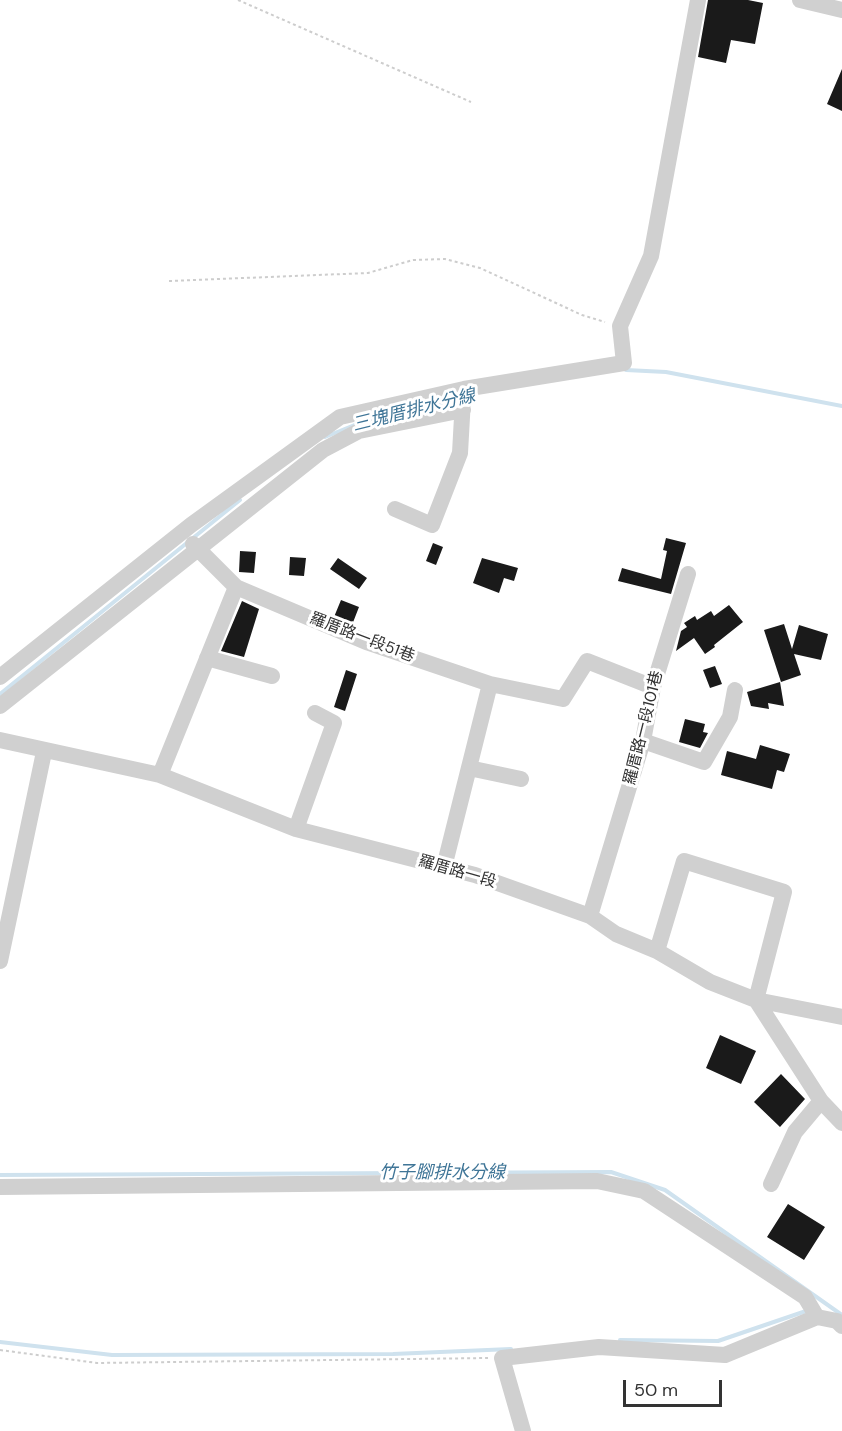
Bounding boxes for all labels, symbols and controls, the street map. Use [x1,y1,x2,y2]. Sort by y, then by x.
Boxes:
water label: 三塊厝排水分線 [350,385,478,437]
street label: 羅厝路一段51巷 [307,609,417,667]
street label: 羅厝路一段101巷 [621,669,667,787]
street label: 羅厝路一段 [416,852,498,892]
water label: 竹子腳排水分線 [379,1162,505,1184]
scale bar [626,1368,725,1406]
text: 50 m [634,1378,678,1402]

